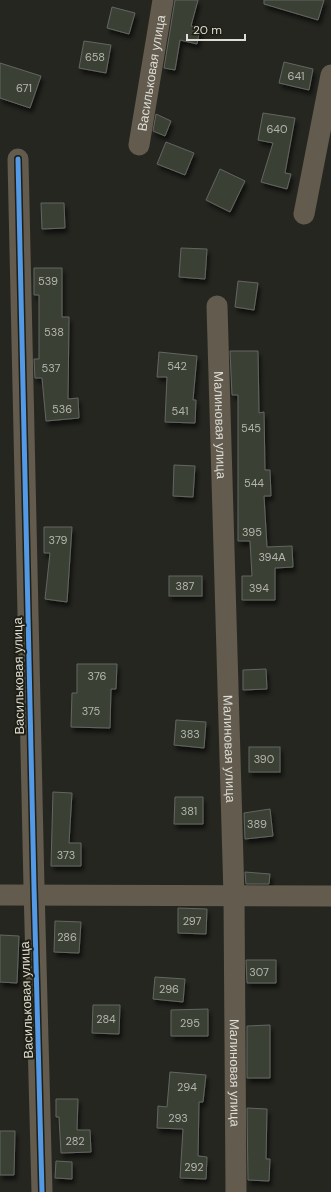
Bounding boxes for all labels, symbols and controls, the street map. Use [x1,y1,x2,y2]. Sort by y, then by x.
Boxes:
street label: Васильковая улица [133,13,170,132]
scale bar [187,16,245,42]
text: 20 m [193,22,222,38]
house number: 658 [85,50,105,64]
house number: 641 [287,69,305,83]
house number: 671 [16,81,32,95]
house number: 640 [266,122,288,136]
house number: 539 [38,274,58,288]
house number: 538 [44,325,64,339]
house number: 542 [167,359,187,373]
house number: 537 [42,361,61,375]
street label: Малиновая улица [210,371,230,480]
house number: 536 [52,402,72,416]
house number: 541 [172,404,188,418]
house number: 545 [241,421,261,435]
house number: 544 [244,476,264,490]
house number: 395 [242,525,262,539]
house number: 379 [49,533,67,547]
house number: 394А [258,550,286,564]
house number: 387 [176,579,195,593]
house number: 394 [249,581,269,595]
street label: Васильковая улица [9,616,28,735]
house number: 376 [88,669,106,683]
street label: Малиновая улица [219,695,239,804]
house number: 375 [82,704,101,718]
house number: 383 [180,727,200,741]
house number: 390 [254,752,274,766]
house number: 381 [181,804,197,818]
house number: 389 [247,817,267,831]
house number: 373 [57,848,75,862]
house number: 297 [183,914,201,928]
house number: 286 [57,930,77,944]
street label: Васильковая улица [16,940,37,1059]
house number: 307 [249,965,269,979]
house number: 296 [159,982,179,996]
house number: 284 [96,1012,116,1026]
house number: 295 [180,1016,200,1030]
street label: Малиновая улица [226,1019,244,1127]
house number: 294 [177,1080,197,1094]
house number: 293 [168,1111,188,1125]
house number: 282 [66,1134,85,1148]
house number: 292 [184,1160,204,1174]

